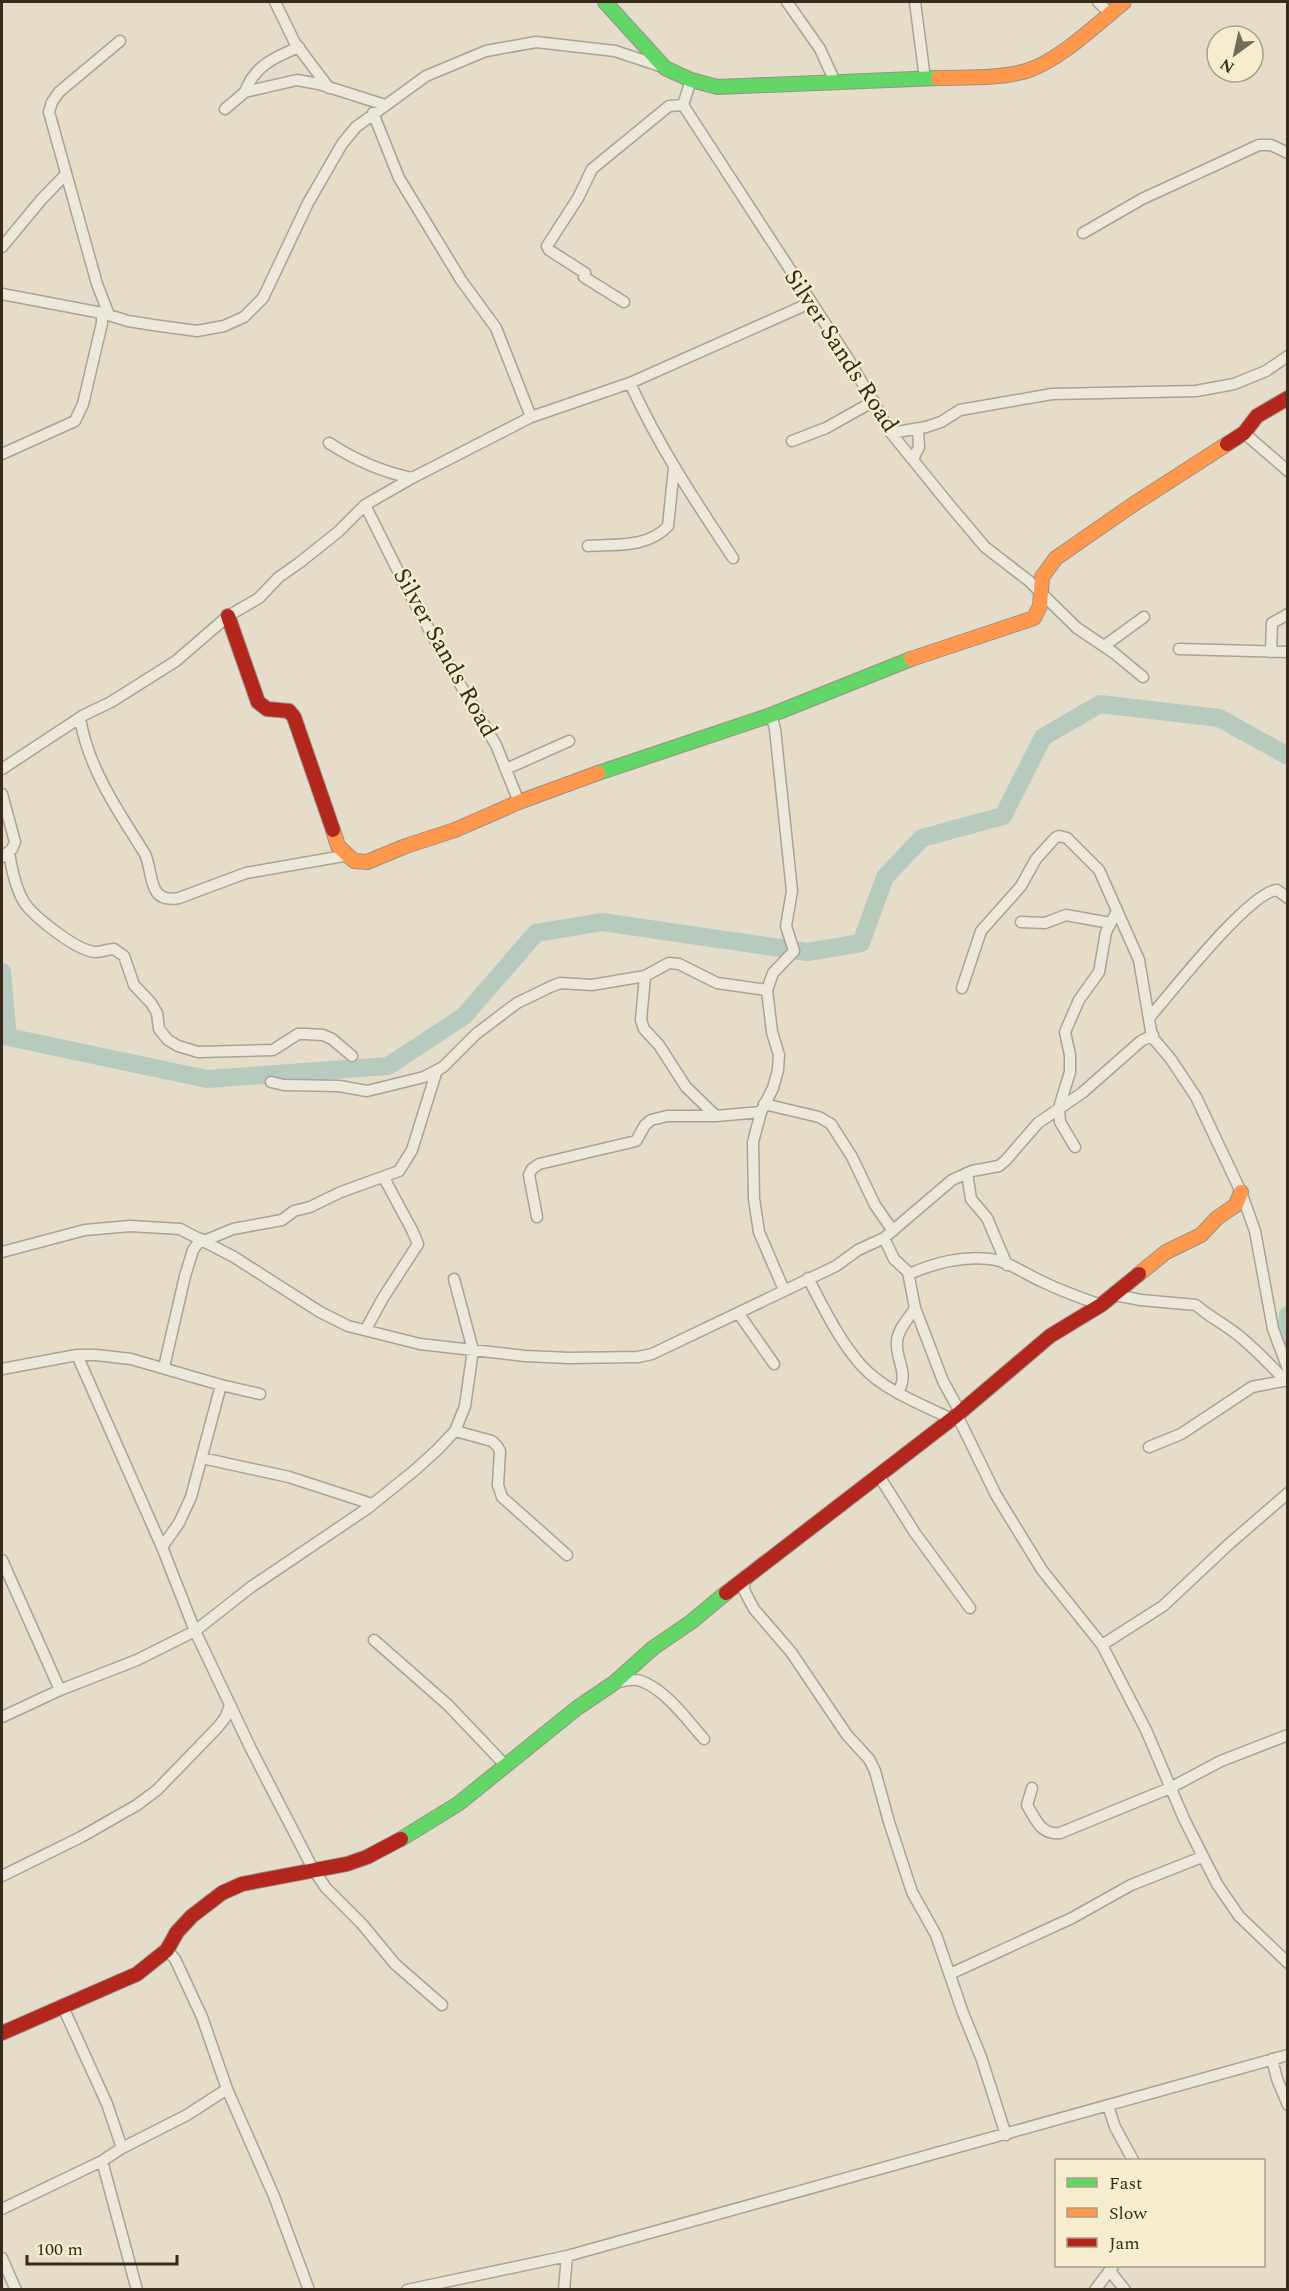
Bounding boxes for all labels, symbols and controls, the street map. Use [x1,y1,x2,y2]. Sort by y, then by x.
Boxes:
north arrow [1205,24,1265,84]
text: N [1215,52,1239,79]
street label: Silver Sands Road [774,262,908,440]
street label: Silver Sands Road [383,562,507,744]
legend [1055,2159,1265,2267]
text: Fast [1109,2170,1142,2197]
text: Slow [1109,2200,1148,2227]
scale bar [27,2228,177,2266]
text: Jam [1109,2230,1140,2257]
text: 100 m [36,2236,83,2263]

